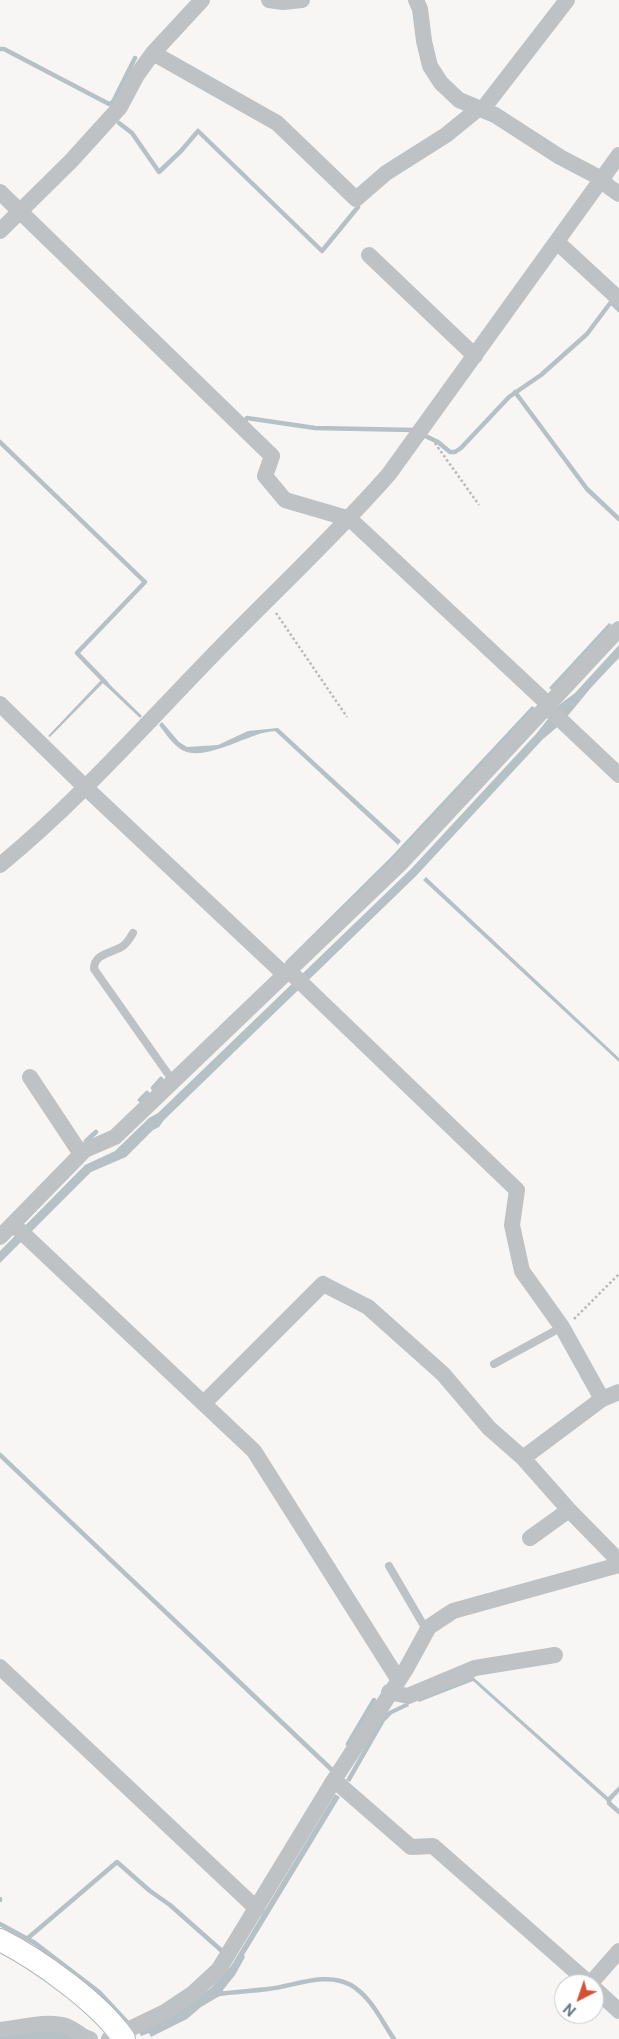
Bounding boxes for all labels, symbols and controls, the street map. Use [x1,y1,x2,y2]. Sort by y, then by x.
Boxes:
north arrow [554,1974,604,2024]
text: N [560,2000,579,2019]

